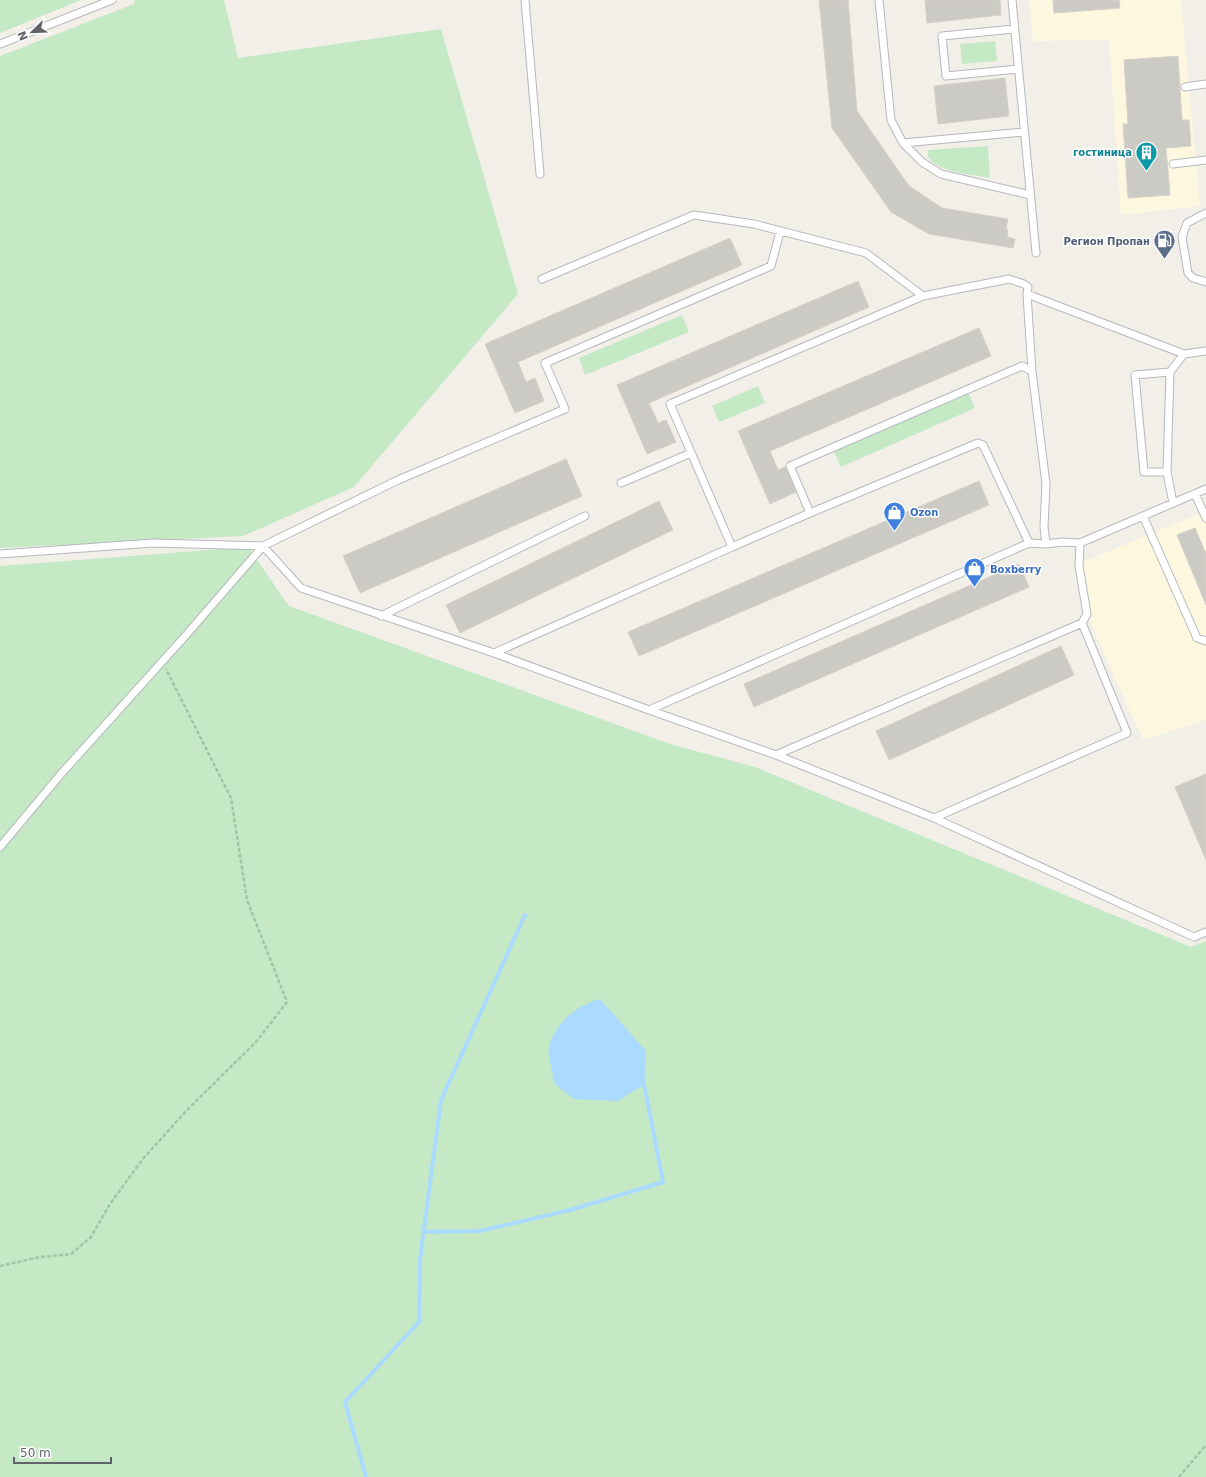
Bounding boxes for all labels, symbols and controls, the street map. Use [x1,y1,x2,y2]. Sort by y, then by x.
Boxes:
north arrow [12,12,52,52]
text: N [15,29,31,42]
building icon: гостиница [1134,139,1160,172]
place label: гостиница [1073,147,1132,158]
fuel station icon: Регион Пропан [1152,228,1178,261]
place label: Регион Пропан [1063,236,1150,247]
shop icon: Ozon [881,499,907,532]
place label: Ozon [910,507,938,518]
shop icon: Boxberry [961,556,987,589]
place label: Boxberry [990,564,1042,575]
scale bar [14,1439,111,1465]
text: 50 m [20,1446,51,1460]

